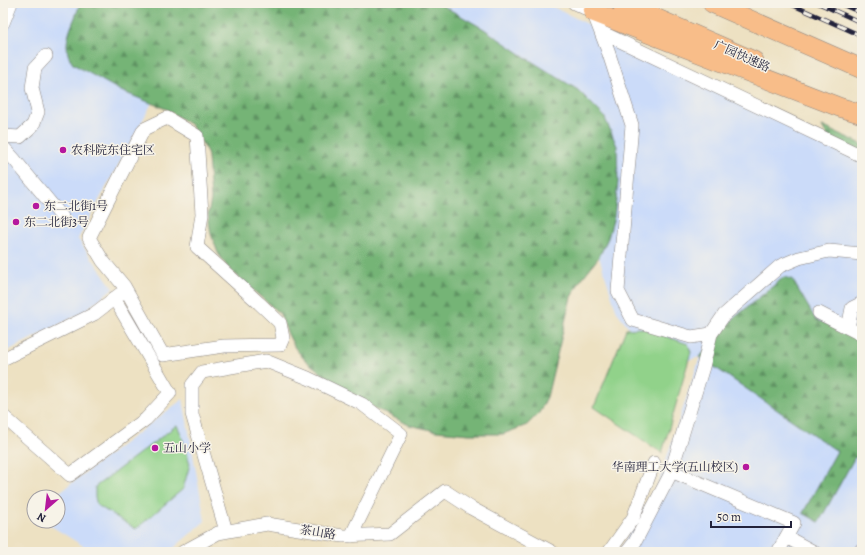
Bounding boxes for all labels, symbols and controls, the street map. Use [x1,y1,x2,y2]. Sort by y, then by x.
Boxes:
street label: 广园快速路 [711,36,773,76]
place label: 农科院东住宅区 [71,142,155,158]
marker: 农科院东住宅区 [58,145,68,155]
place label: 东二北街1号 [44,198,108,214]
marker: 东二北街1号 [31,201,41,211]
place label: 东二北街3号 [24,214,89,230]
marker: 东二北街3号 [11,217,21,227]
place label: 五山小学 [163,440,211,456]
marker: 五山小学 [150,443,160,453]
place label: 华南理工大学(五山校区) [611,459,738,475]
marker: 华南理工大学(五山校区) [741,462,751,472]
north arrow [26,489,66,529]
scale bar [711,503,791,529]
text: N [34,509,49,526]
text: 50 m [717,509,741,525]
street label: 茶山路 [299,521,337,543]

